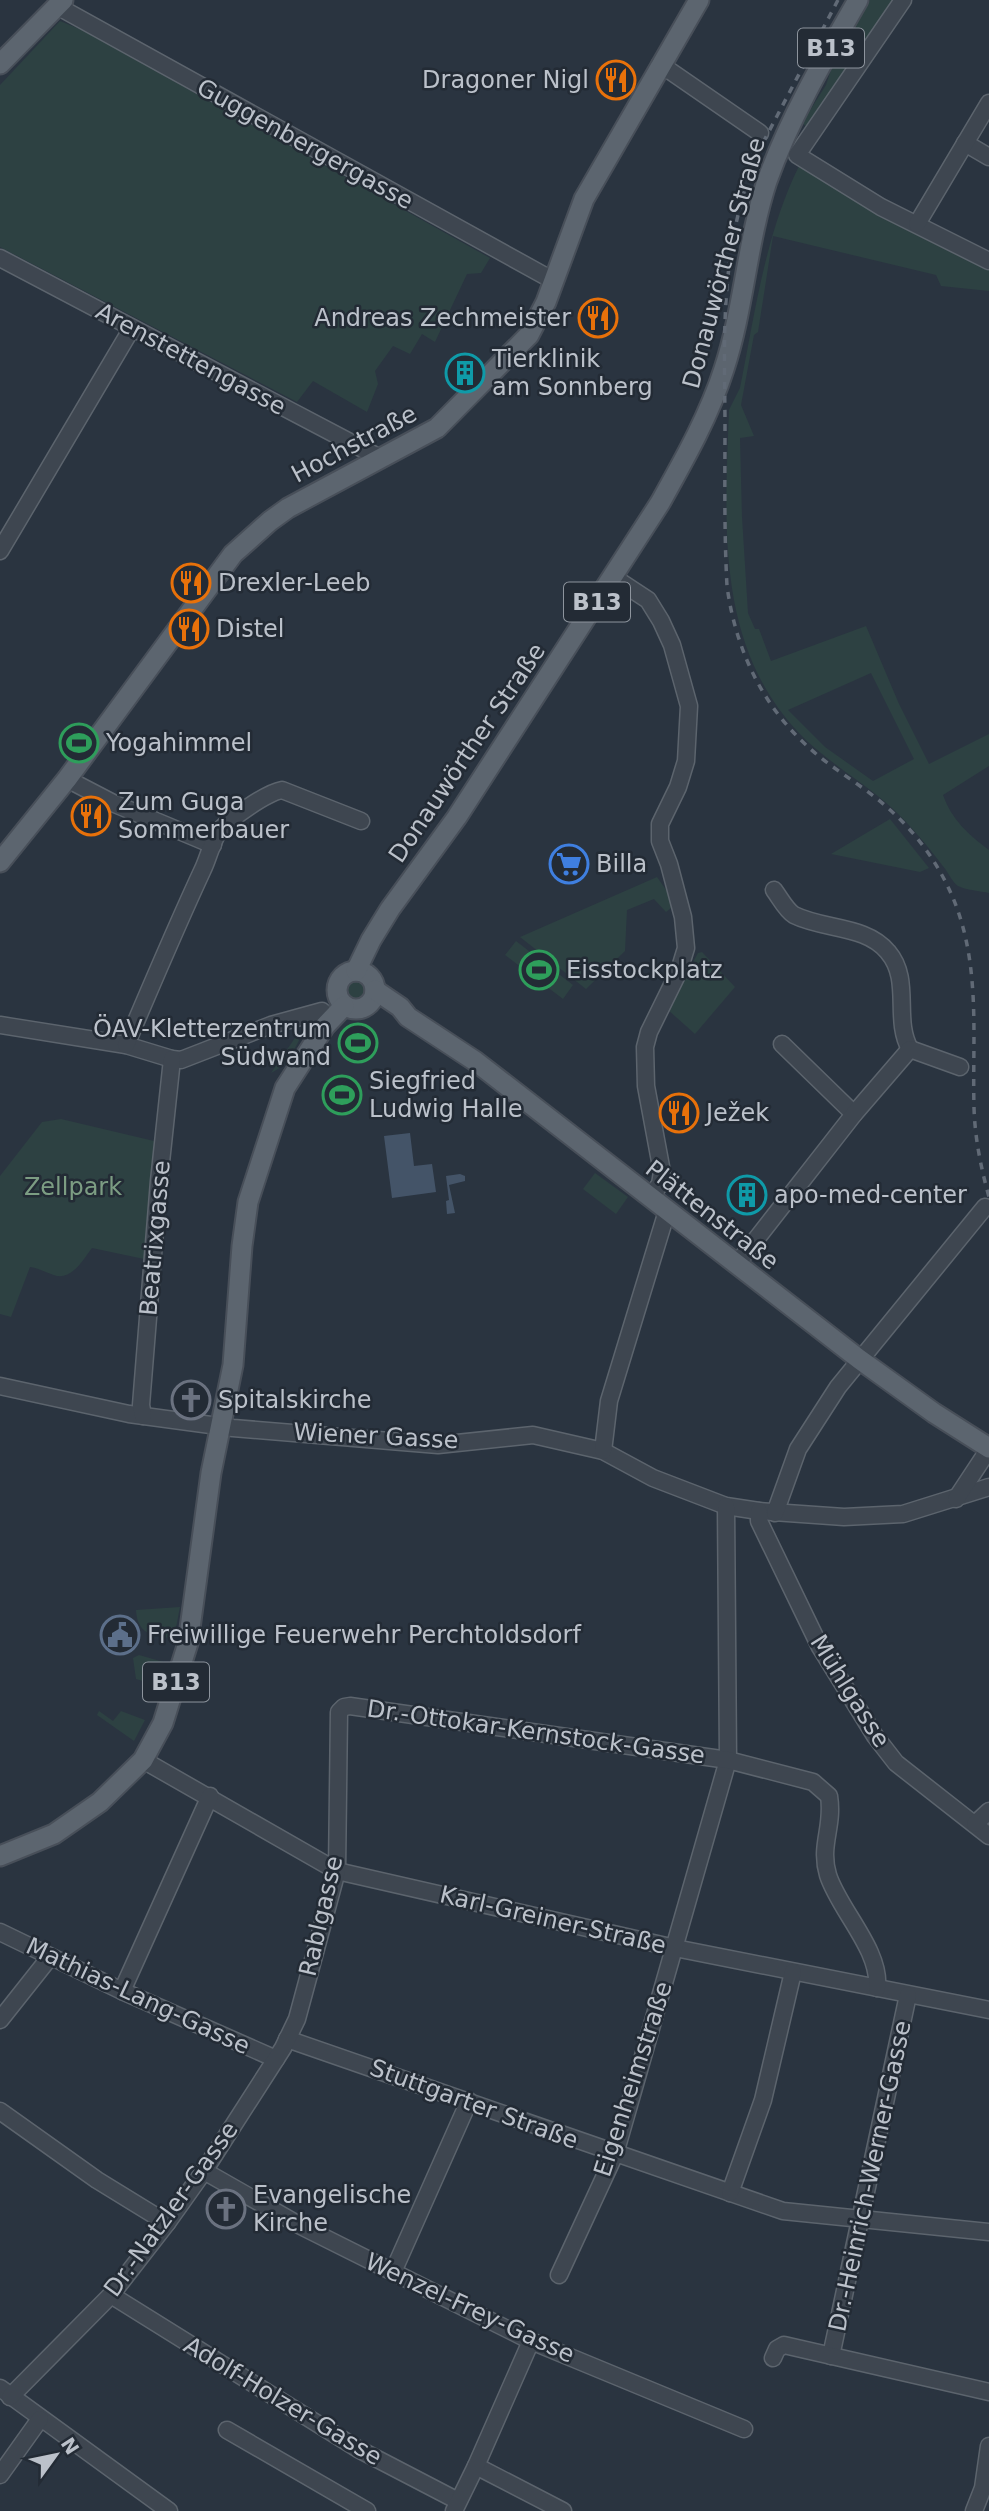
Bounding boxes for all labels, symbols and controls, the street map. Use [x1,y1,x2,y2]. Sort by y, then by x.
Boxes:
road number: B13 [798,28,864,68]
restaurant icon: Dragoner Nigl [595,59,637,101]
place label: Dragoner Nigl [422,66,589,94]
street label: Guggenbergergasse [192,73,418,215]
street label: Donauwörther Straße [677,135,771,391]
street label: Arenstettengasse [91,297,291,421]
restaurant icon: Andreas Zechmeister [577,297,619,339]
place label: Andreas Zechmeister [314,304,571,332]
place label: Tierklinik am Sonnberg [491,345,653,401]
building icon: Tierklinik am Sonnberg [444,352,486,394]
street label: Hochstraße [287,399,421,489]
restaurant icon: Drexler-Leeb [170,562,212,604]
place label: Drexler-Leeb [218,569,371,597]
road number: B13 [564,582,630,622]
restaurant icon: Distel [168,608,210,650]
place label: Distel [216,615,285,643]
street label: Donauwörther Straße [383,638,551,868]
sports icon: Yogahimmel [58,722,100,764]
place label: Yogahimmel [105,729,252,757]
place label: Zum Guga Sommerbauer [118,788,289,844]
restaurant icon: Zum Guga Sommerbauer [70,795,112,837]
supermarket icon: Billa [548,843,590,885]
place label: Billa [596,850,647,878]
sports icon: Eisstockplatz [518,949,560,991]
place label: Eisstockplatz [566,956,723,984]
place label: ÖAV-Kletterzentrum Südwand [93,1014,331,1071]
sports icon: ÖAV-Kletterzentrum Südwand [337,1022,379,1064]
place label: Siegfried Ludwig Halle [369,1067,522,1123]
sports icon: Siegfried Ludwig Halle [321,1074,363,1116]
restaurant icon: Ježek [658,1092,700,1134]
place label: Ježek [704,1099,769,1127]
street label: Plättenstraße [640,1154,784,1276]
street label: Beatrixgasse [134,1159,176,1317]
park label: Zellpark [24,1173,122,1201]
building icon: apo-med-center [726,1174,768,1216]
place label: apo-med-center [774,1181,967,1209]
church icon: Spitalskirche [170,1379,212,1421]
place label: Spitalskirche [218,1386,372,1414]
street label: Wiener Gasse [293,1418,459,1454]
public building icon: Freiwillige Feuerwehr Perchtoldsdorf [99,1614,141,1656]
place label: Freiwillige Feuerwehr Perchtoldsdorf [147,1621,581,1649]
street label: Mühlgasse [804,1630,896,1752]
road number: B13 [143,1662,209,1702]
street label: Dr.-Ottokar-Kernstock-Gasse [365,1694,707,1770]
street label: Rablgasse [294,1853,348,1979]
street label: Karl-Greiner-Straße [437,1880,669,1960]
street label: Mathias-Lang-Gasse [22,1932,254,2060]
street label: Eigenheimstraße [588,1978,678,2180]
street label: Dr.-Heinrich-Werner-Gasse [823,2018,917,2334]
street label: Stuttgarter Straße [366,2053,582,2155]
street label: Dr.-Natzler-Gasse [98,2116,244,2302]
place label: Evangelische Kirche [253,2181,411,2237]
church icon: Evangelische Kirche [205,2188,247,2230]
street label: Wenzel-Frey-Gasse [361,2247,579,2369]
street label: Adolf-Holzer-Gasse [179,2331,387,2471]
north arrow [21,2420,91,2490]
text: N [57,2433,84,2458]

